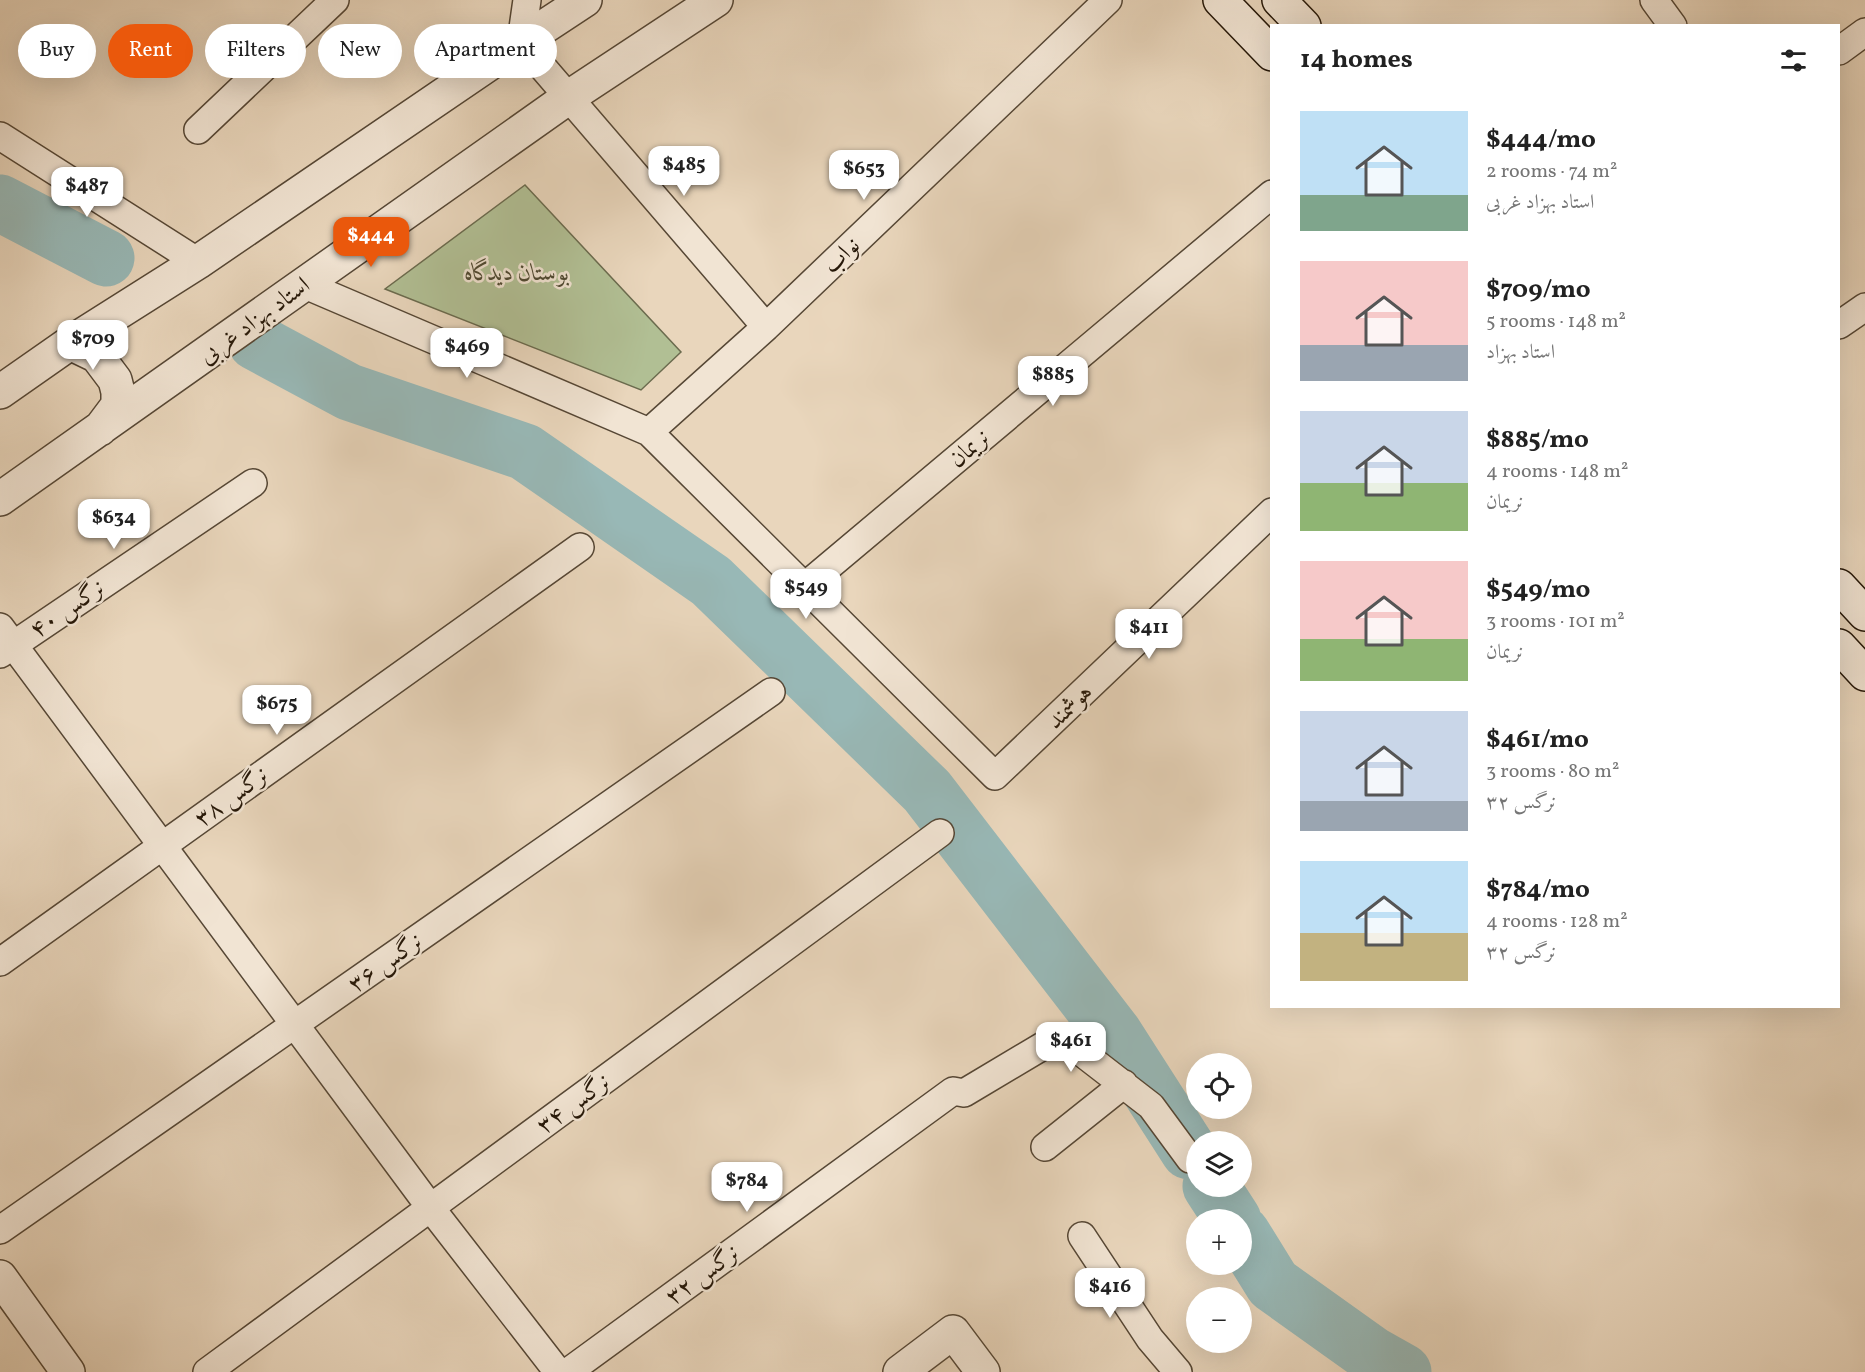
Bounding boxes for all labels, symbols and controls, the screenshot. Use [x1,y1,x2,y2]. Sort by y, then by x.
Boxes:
chip: Buy [18,24,96,78]
chip: Rent [108,24,193,78]
chip: Filters [205,24,306,78]
chip: New [318,24,402,78]
chip: Apartment [414,24,557,78]
text: 14 homes [1300,42,1413,78]
icon: filters [1777,44,1810,77]
text: $444/mo [1486,122,1596,158]
icon: home [1348,135,1420,207]
pin: $485 [648,146,720,197]
pin: $653 [828,150,900,201]
text: $485 [662,151,706,179]
text: $653 [843,155,885,183]
text: 2 rooms · 74 m² [1486,158,1617,186]
pin: $487 [51,167,123,218]
text: $487 [65,172,109,200]
text: استاد بهزاد غربی [1486,189,1594,217]
pin: $444 [335,217,407,268]
text: $444 [347,222,395,250]
street label: نواب [816,230,869,283]
park label: بوستان دیدگاه [464,257,570,291]
street label: استاد بهزاد غربی [193,270,318,374]
text: $709/mo [1486,272,1591,308]
icon: home [1348,285,1420,357]
text: 5 rooms · 148 m² [1486,308,1626,336]
pin: $709 [57,320,129,371]
text: $709 [71,325,115,353]
pin: $469 [431,328,503,379]
text: $469 [444,333,490,361]
text: استاد بهزاد [1486,339,1555,367]
pin: $885 [1017,356,1089,407]
text: $885 [1032,361,1074,389]
street label: نریمان [942,422,998,477]
text: $885/mo [1486,422,1589,458]
icon: home [1348,435,1420,507]
text: 4 rooms · 148 m² [1486,458,1628,486]
text: نریمان [1486,489,1523,517]
pin: $634 [78,499,150,550]
text: $634 [92,504,136,532]
pin: $549 [770,569,842,620]
street label: نرگس ۴۰ [24,572,113,647]
text: $549/mo [1486,572,1591,608]
text: $549 [784,574,828,602]
icon: home [1348,585,1420,657]
text: 3 rooms · 101 m² [1486,608,1625,636]
pin: $411 [1113,609,1185,660]
text: $411 [1129,614,1169,642]
text: نریمان [1486,639,1523,667]
street label: هوشمند [1040,677,1101,738]
pin: $675 [241,685,313,736]
text: $675 [256,690,298,718]
text: $461/mo [1486,722,1589,758]
icon: home [1348,735,1420,807]
text: 3 rooms · 80 m² [1486,758,1619,786]
street label: نرگس ۳۸ [188,759,276,836]
text: نرگس ۳۲ [1486,789,1556,817]
text: $784/mo [1486,872,1590,908]
icon: home [1348,885,1420,957]
text: 4 rooms · 128 m² [1486,908,1628,936]
street label: نرگس ۳۶ [342,926,430,1002]
text: نرگس ۳۲ [1486,939,1556,967]
pin: $461 [1035,1022,1107,1073]
text: $461 [1050,1027,1092,1055]
map controls [1186,1053,1252,1353]
button: locate [1186,1053,1252,1119]
street label: نرگس ۳۴ [530,1066,618,1143]
button: layers [1186,1131,1252,1197]
pin: $784 [711,1162,783,1213]
text: $784 [726,1167,768,1195]
button: + [1186,1209,1252,1275]
street label: نرگس ۳۲ [659,1237,747,1314]
pin: $416 [1074,1268,1146,1319]
text: $416 [1089,1273,1131,1301]
button: − [1186,1287,1252,1353]

